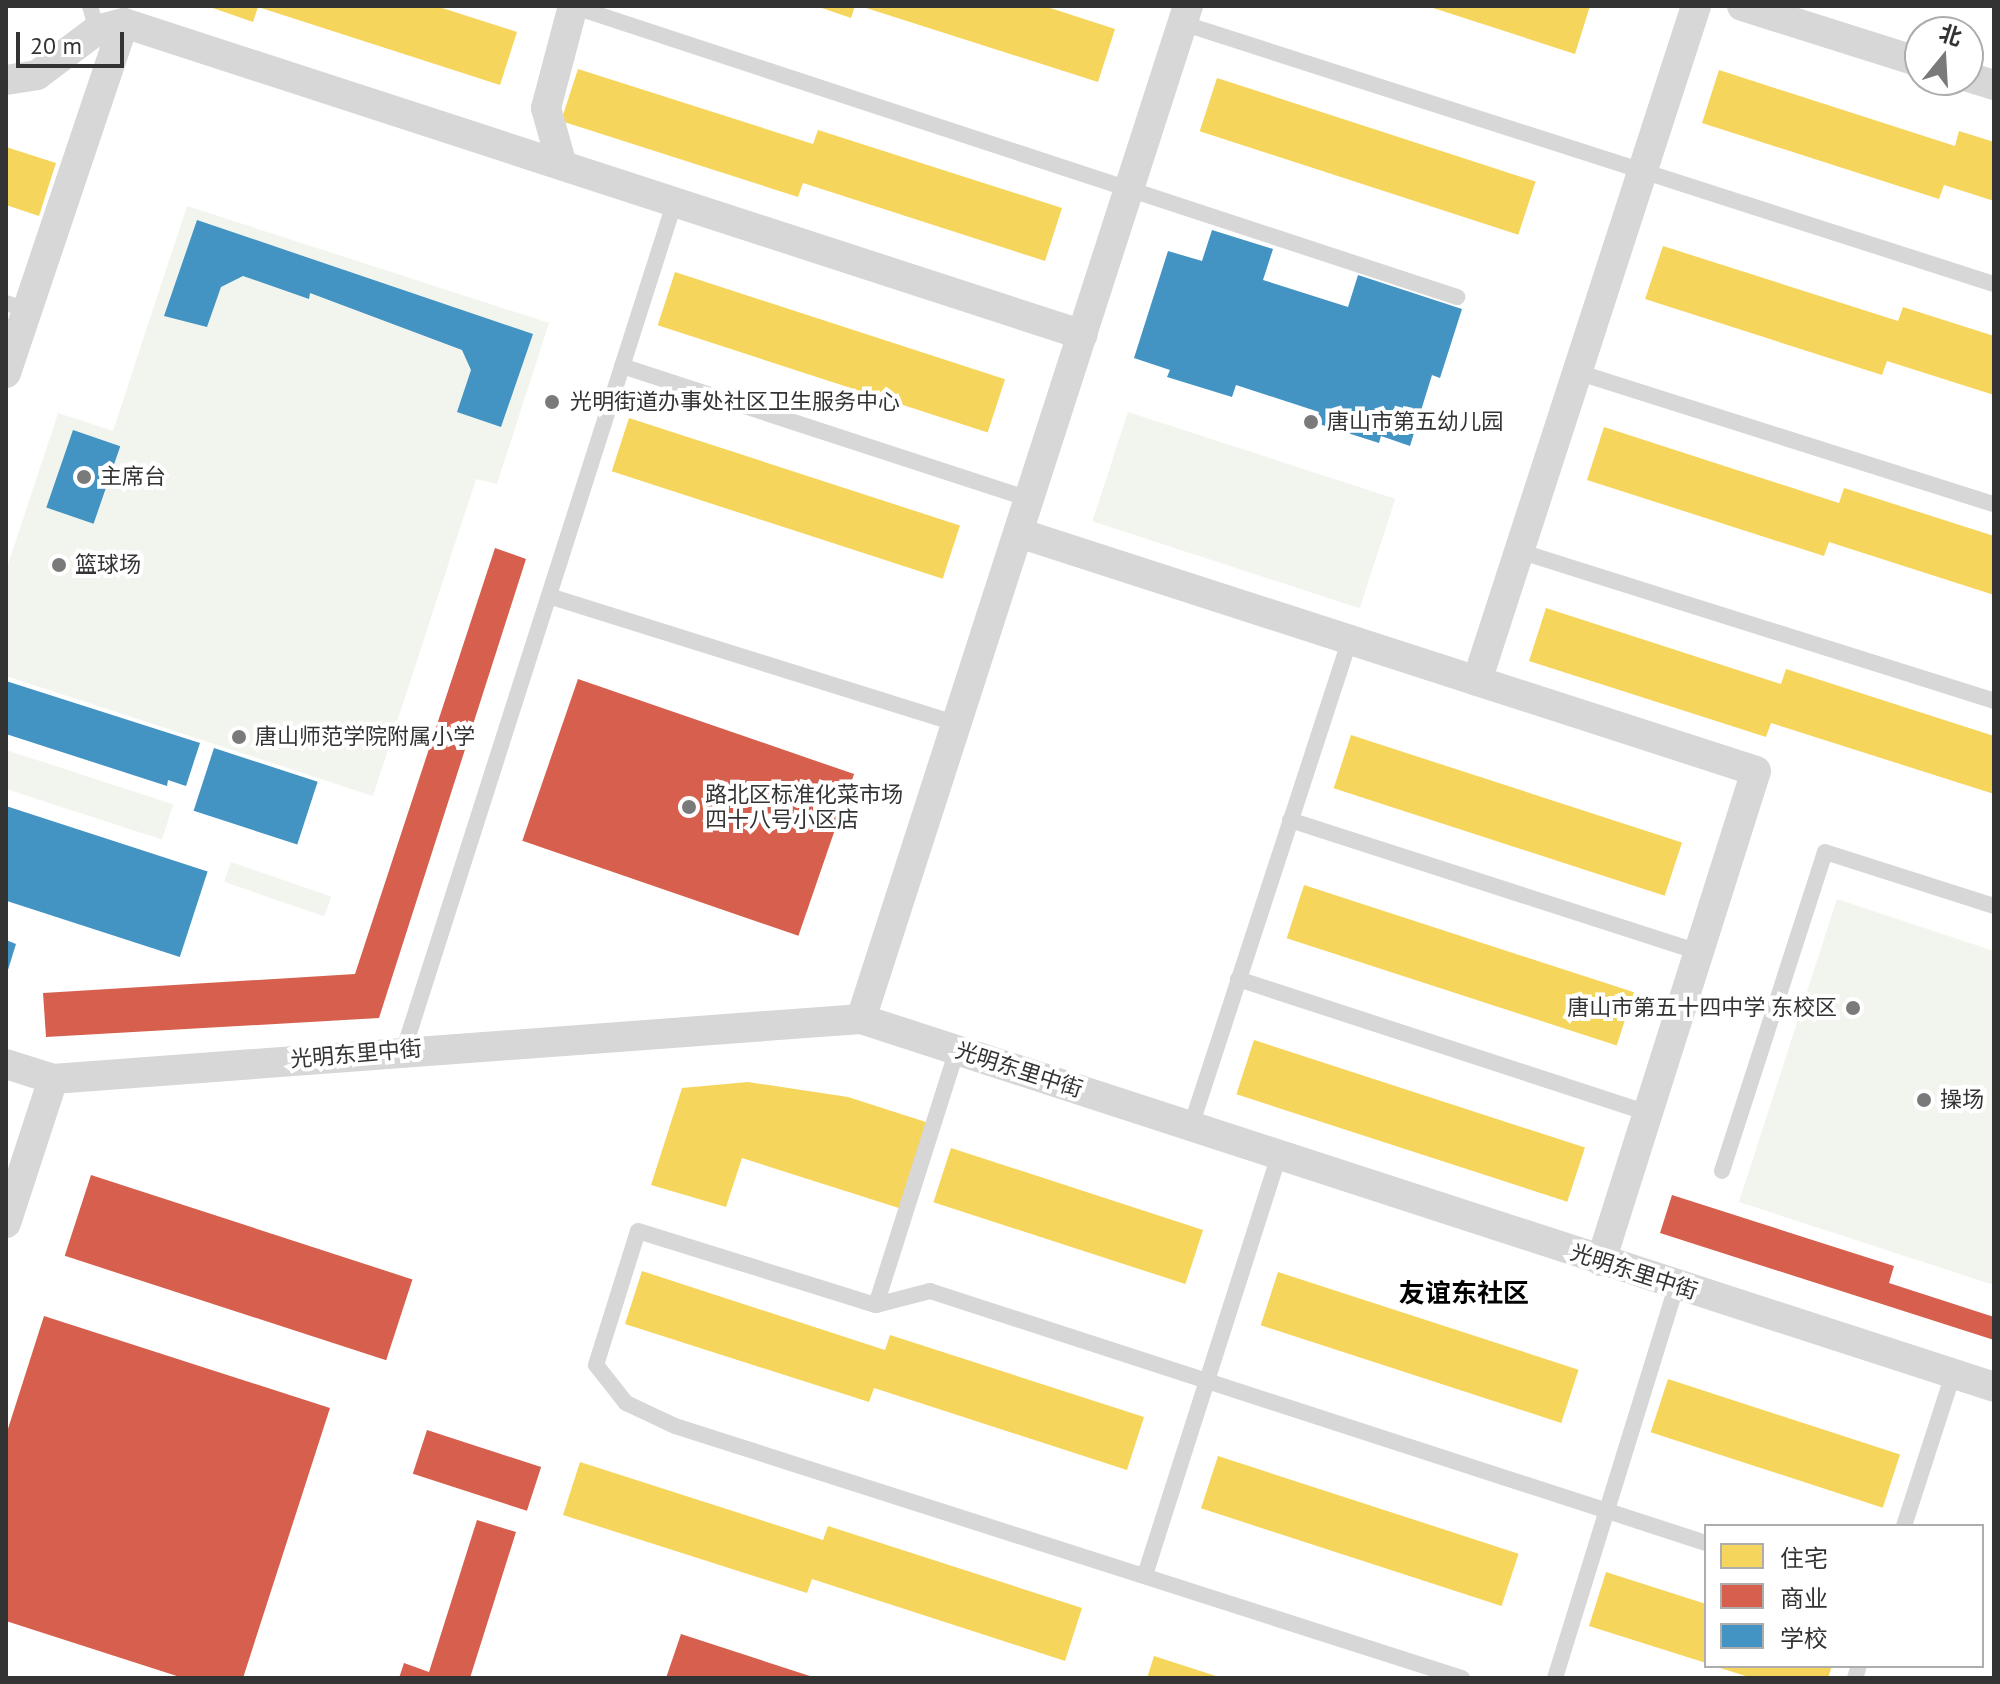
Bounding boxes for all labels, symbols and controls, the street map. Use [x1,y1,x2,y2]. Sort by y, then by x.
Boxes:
scale bar [20,16,128,66]
north arrow [1904,16,1984,96]
text: 北 [1936,18,1966,52]
text: 20 m [30,30,82,61]
place label: 光明街道办事处社区卫生服务中心 [570,389,900,415]
marker: 光明街道办事处社区卫生服务中心 [541,391,563,413]
place label: 唐山市第五幼儿园 [1327,409,1503,435]
marker: 唐山市第五幼儿园 [1302,413,1320,431]
place label: 主席台 [100,464,166,490]
marker: 主席台 [75,468,93,486]
place label: 篮球场 [75,552,141,578]
marker: 篮球场 [50,556,68,574]
place label: 唐山师范学院附属小学 [255,724,475,750]
marker: 唐山师范学院附属小学 [230,728,248,746]
place label: 路北区标准化菜市场 四十八号小区店 [705,781,903,832]
marker: 路北区标准化菜市场 四十八号小区店 [680,798,698,816]
place label: 唐山市第五十四中学 东校区 [1567,995,1837,1021]
marker: 唐山市第五十四中学 东校区 [1844,999,1862,1017]
street label: 光明东里中街 [289,1035,423,1073]
street label: 光明东里中街 [952,1037,1086,1103]
place label: 操场 [1940,1087,1984,1113]
marker: 操场 [1915,1091,1933,1109]
street label: 光明东里中街 [1567,1239,1701,1305]
district label: 友谊东社区 [1399,1277,1529,1309]
legend [1704,1524,1984,1668]
text: 住宅 [1780,1543,1828,1574]
text: 商业 [1780,1583,1828,1614]
text: 学校 [1780,1623,1828,1654]

